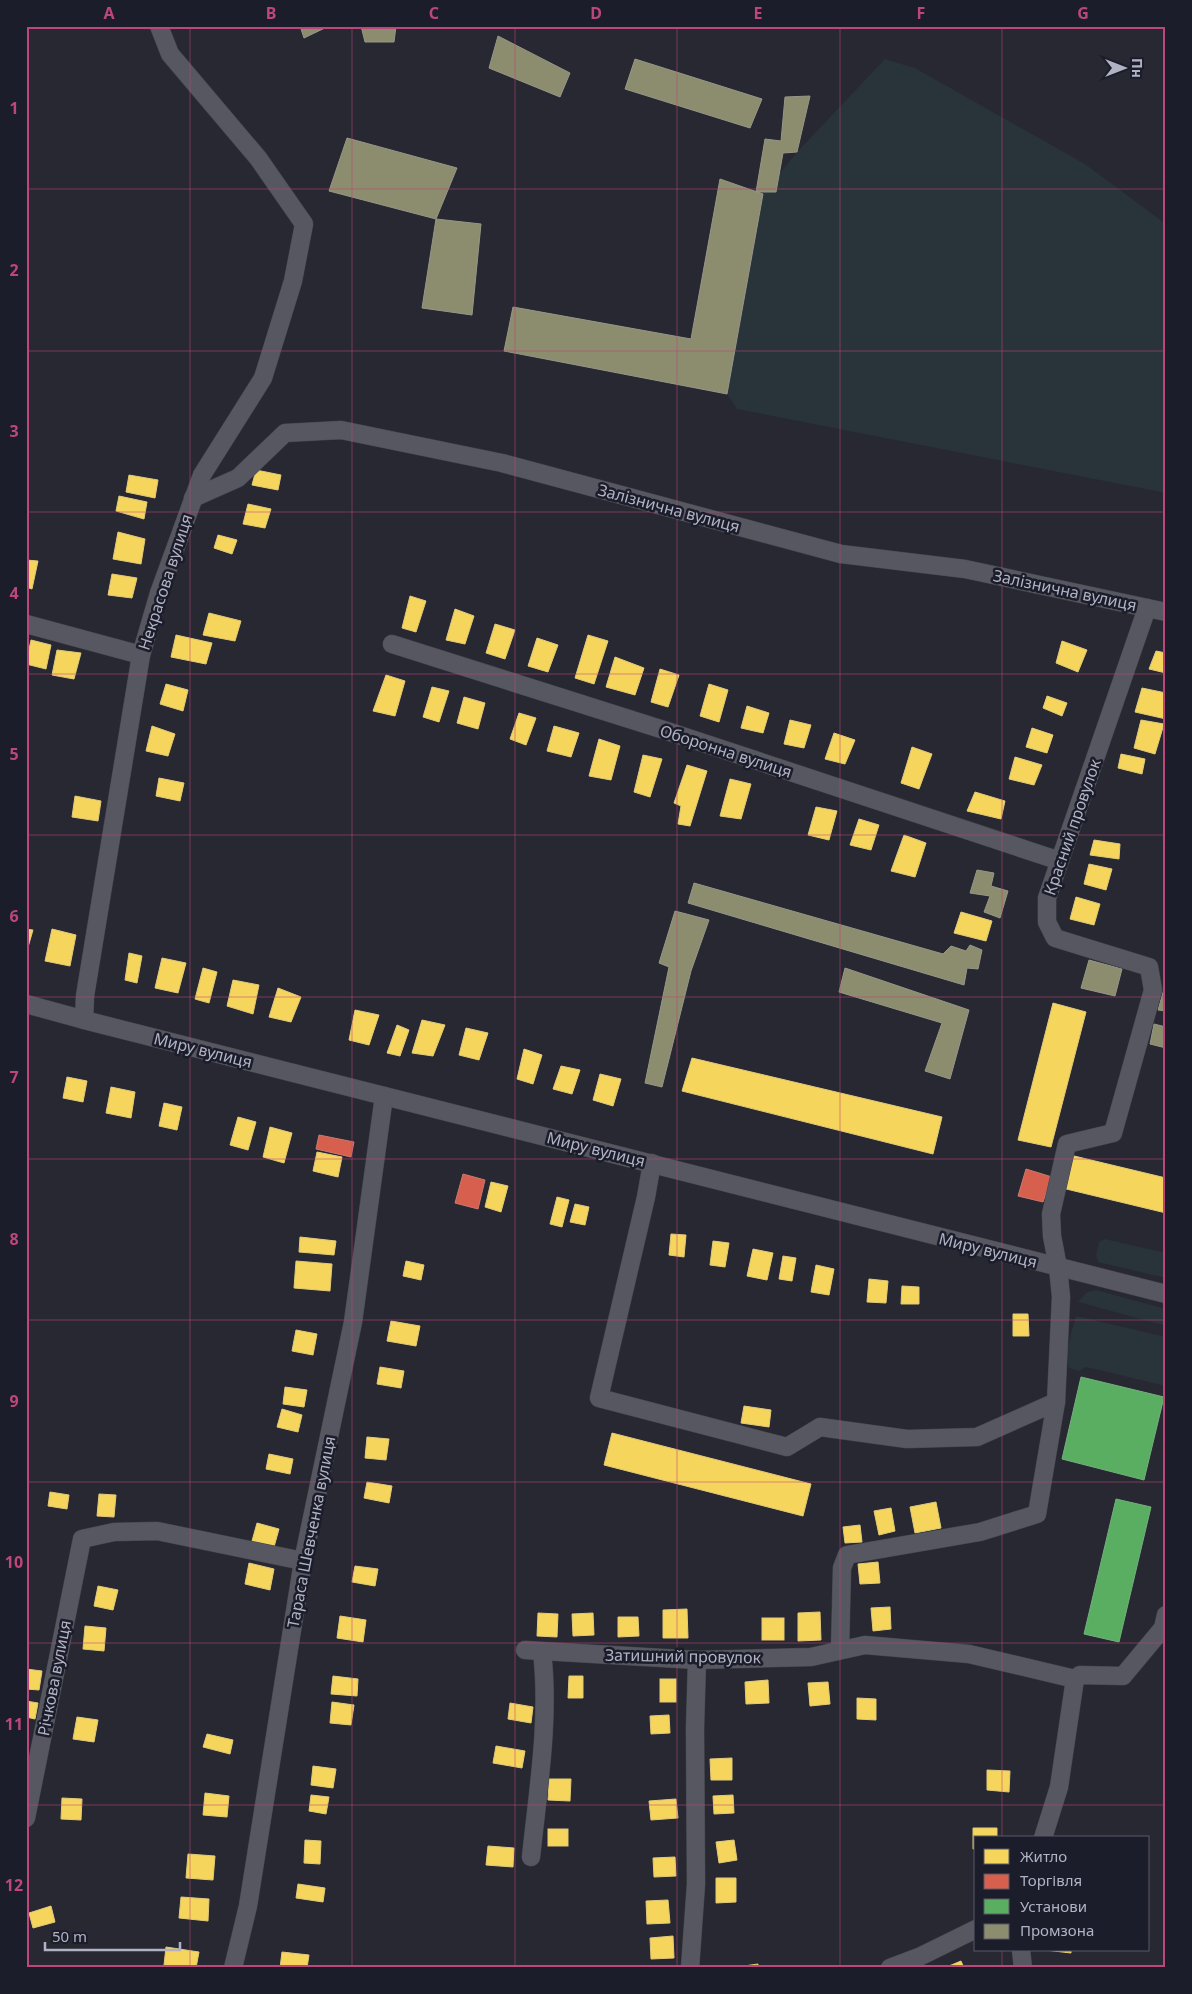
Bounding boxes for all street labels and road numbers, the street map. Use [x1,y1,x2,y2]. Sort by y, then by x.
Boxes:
street label: Залізнична вулиця [596,478,742,538]
street label: Некрасова вулиця [133,511,197,653]
street label: Залізнична вулиця [991,564,1139,616]
street label: Оборонна вулиця [657,719,795,783]
street label: Красний провулок [1038,755,1106,898]
street label: Миру вулиця [152,1027,254,1073]
street label: Миру вулиця [545,1126,647,1172]
street label: Миру вулиця [937,1227,1039,1273]
street label: Тараса Шевченка вулиця [282,1434,340,1630]
street label: Річкова вулиця [32,1618,76,1738]
street label: Затишний провулок [605,1644,762,1668]

